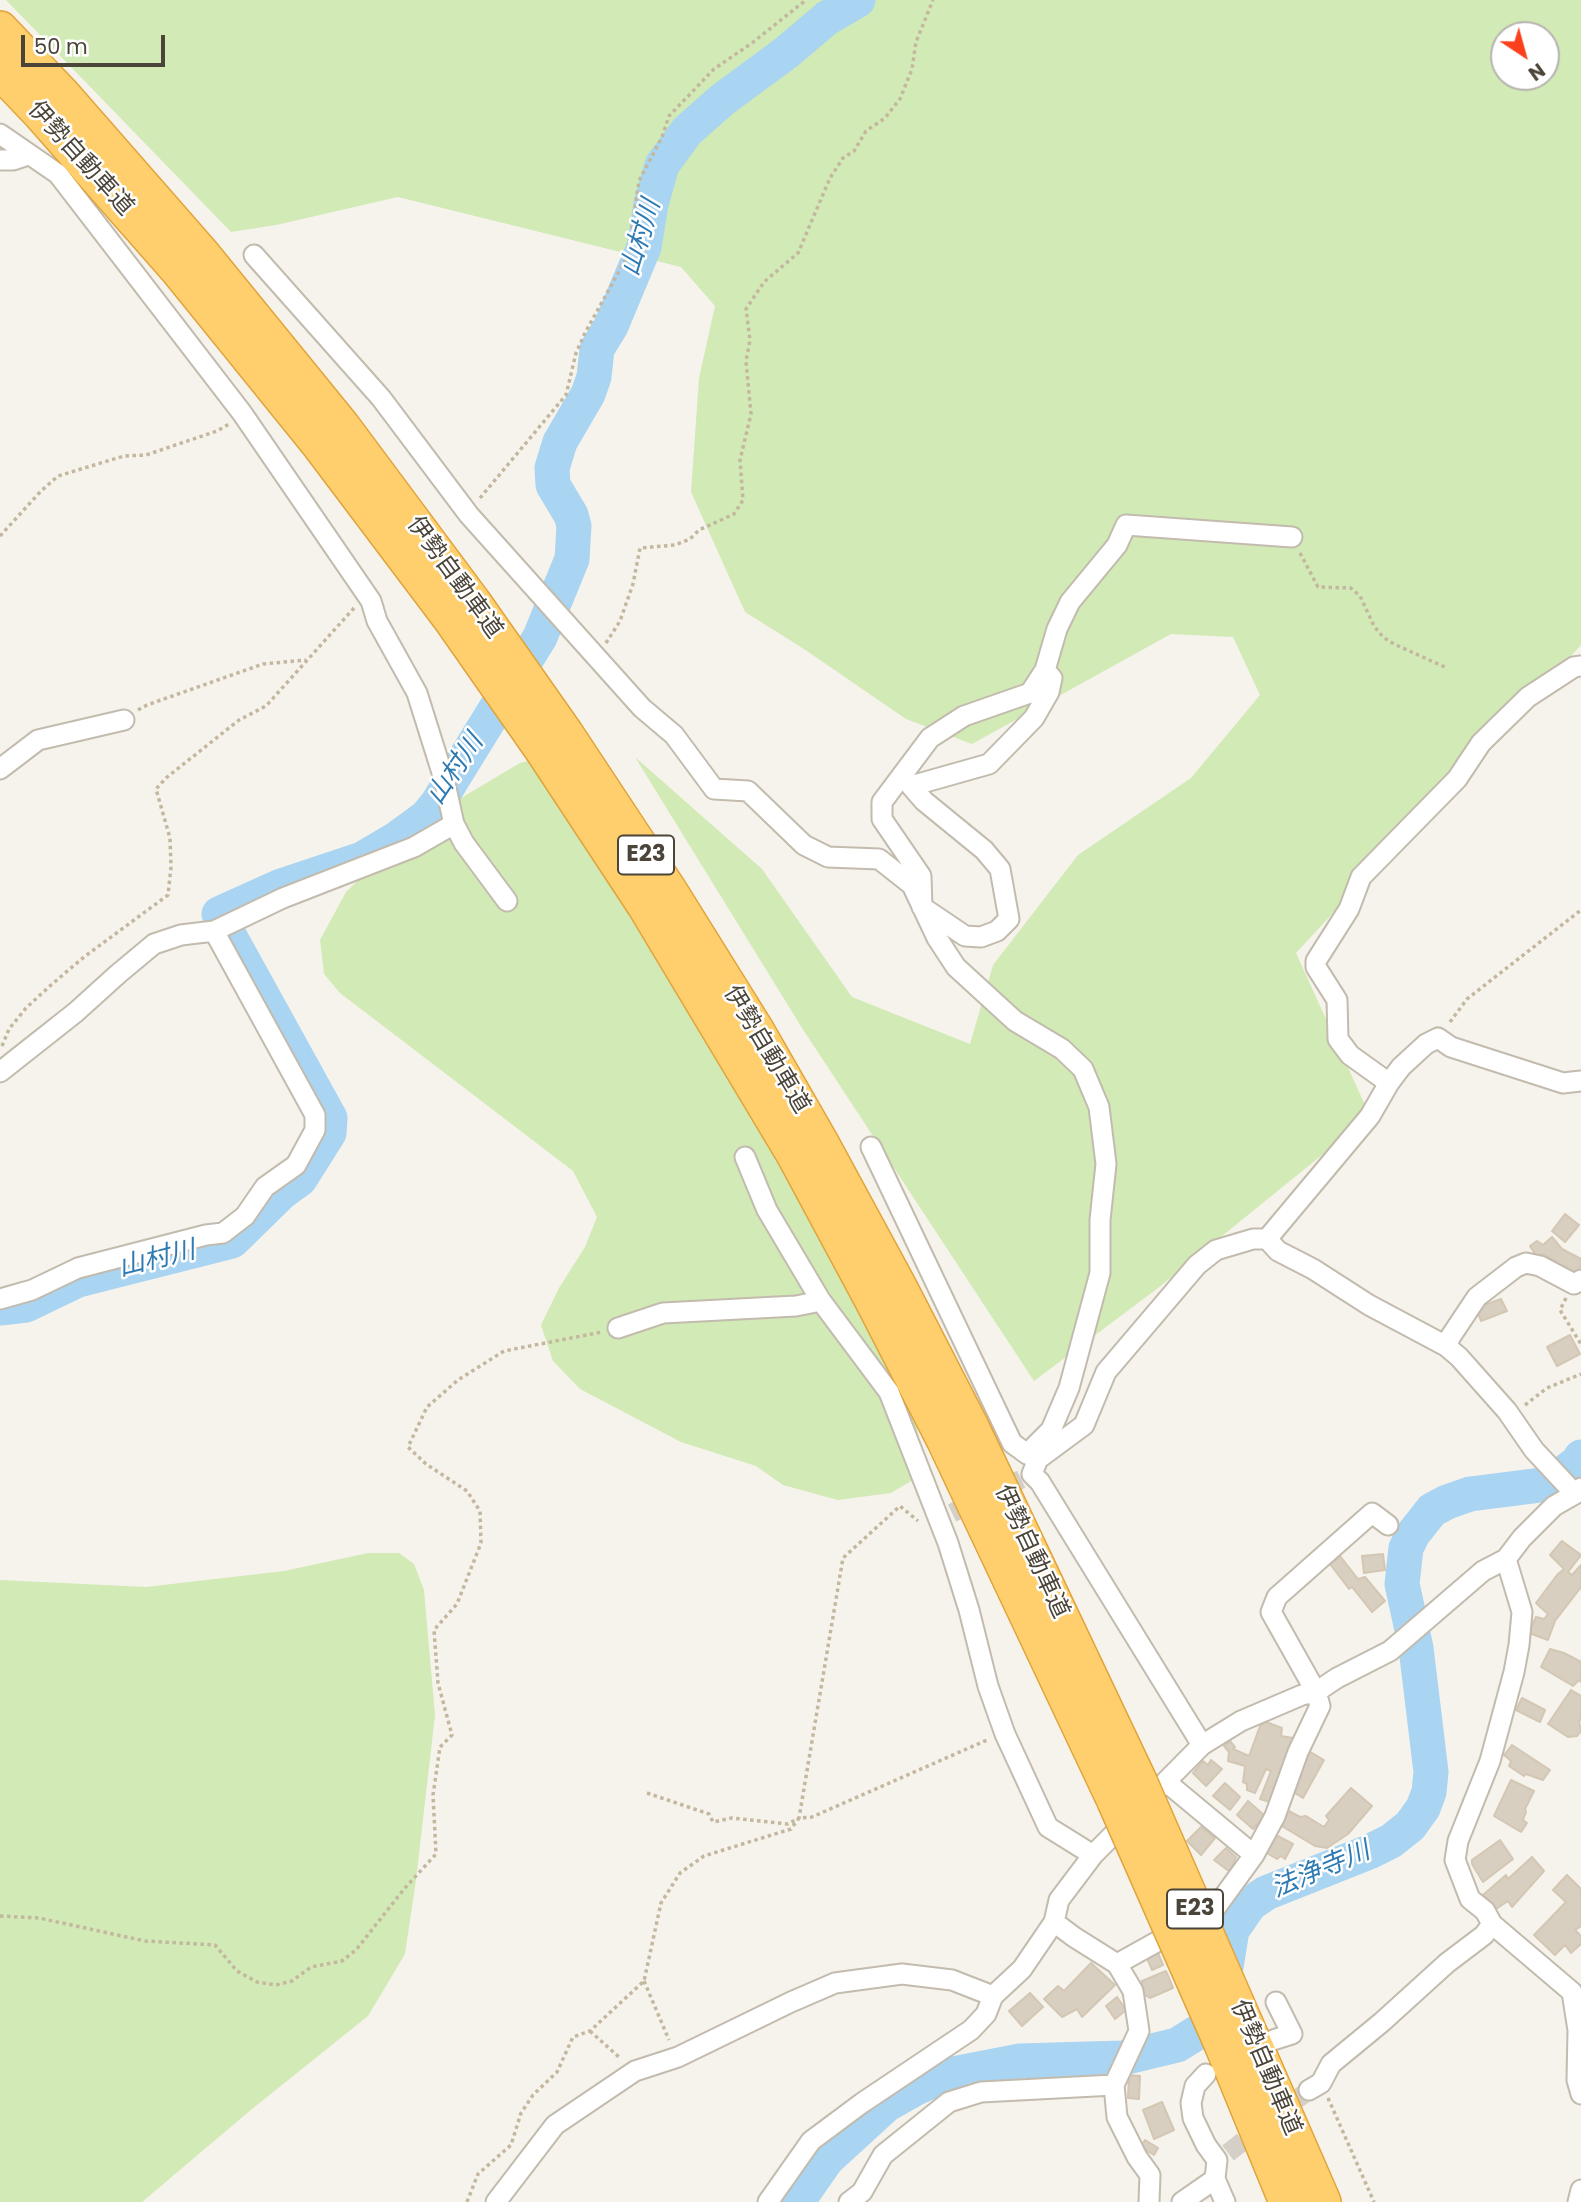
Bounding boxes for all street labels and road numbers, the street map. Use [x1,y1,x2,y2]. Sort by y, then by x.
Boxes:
street label: 伊勢自動車道 [21,96,139,222]
street label: 伊勢自動車道 [400,511,508,645]
road number: E23 [618,835,674,874]
street label: 伊勢自動車道 [717,981,815,1119]
street label: 伊勢自動車道 [988,1481,1074,1623]
road number: E23 [1167,1890,1223,1928]
street label: 伊勢自動車道 [1224,1996,1306,2140]

